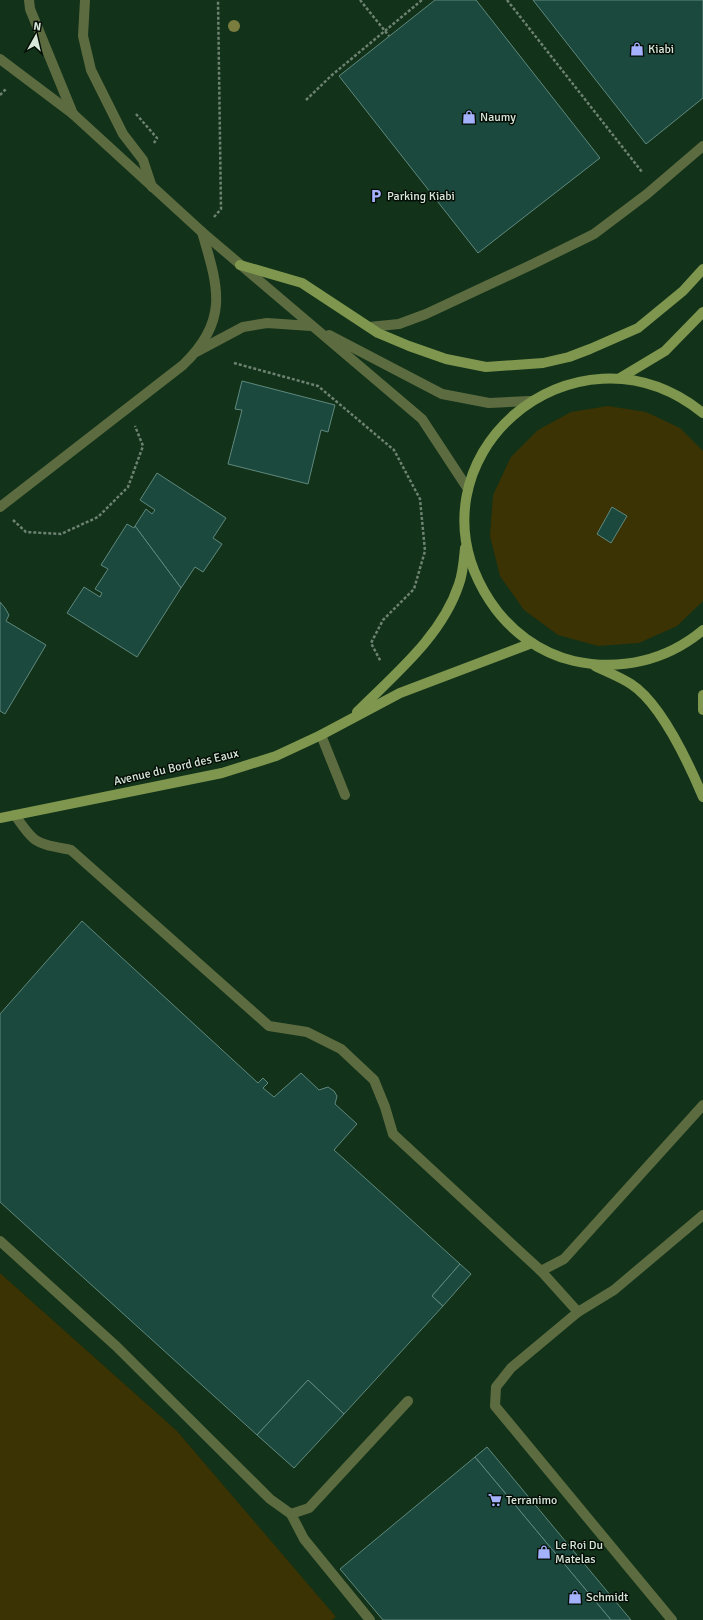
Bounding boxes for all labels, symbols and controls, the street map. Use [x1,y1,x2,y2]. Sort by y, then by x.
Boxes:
north arrow [16,16,56,56]
text: N [33,20,42,34]
shop icon: Kiabi [629,41,645,57]
place label: Kiabi [648,42,674,57]
shop icon: Naumy [461,109,477,125]
place label: Naumy [480,110,516,125]
parking icon: Parking Kiabi [368,188,384,204]
place label: Parking Kiabi [387,189,455,204]
street label: Avenue du Bord des Eaux [112,746,240,789]
supermarket icon: Terranimo [487,1492,503,1508]
place label: Terranimo [506,1493,557,1508]
place label: Le Roi Du Matelas [555,1538,603,1567]
shop icon: Le Roi Du Matelas [536,1544,552,1560]
shop icon: Schmidt [567,1589,583,1605]
place label: Schmidt [586,1590,628,1605]

